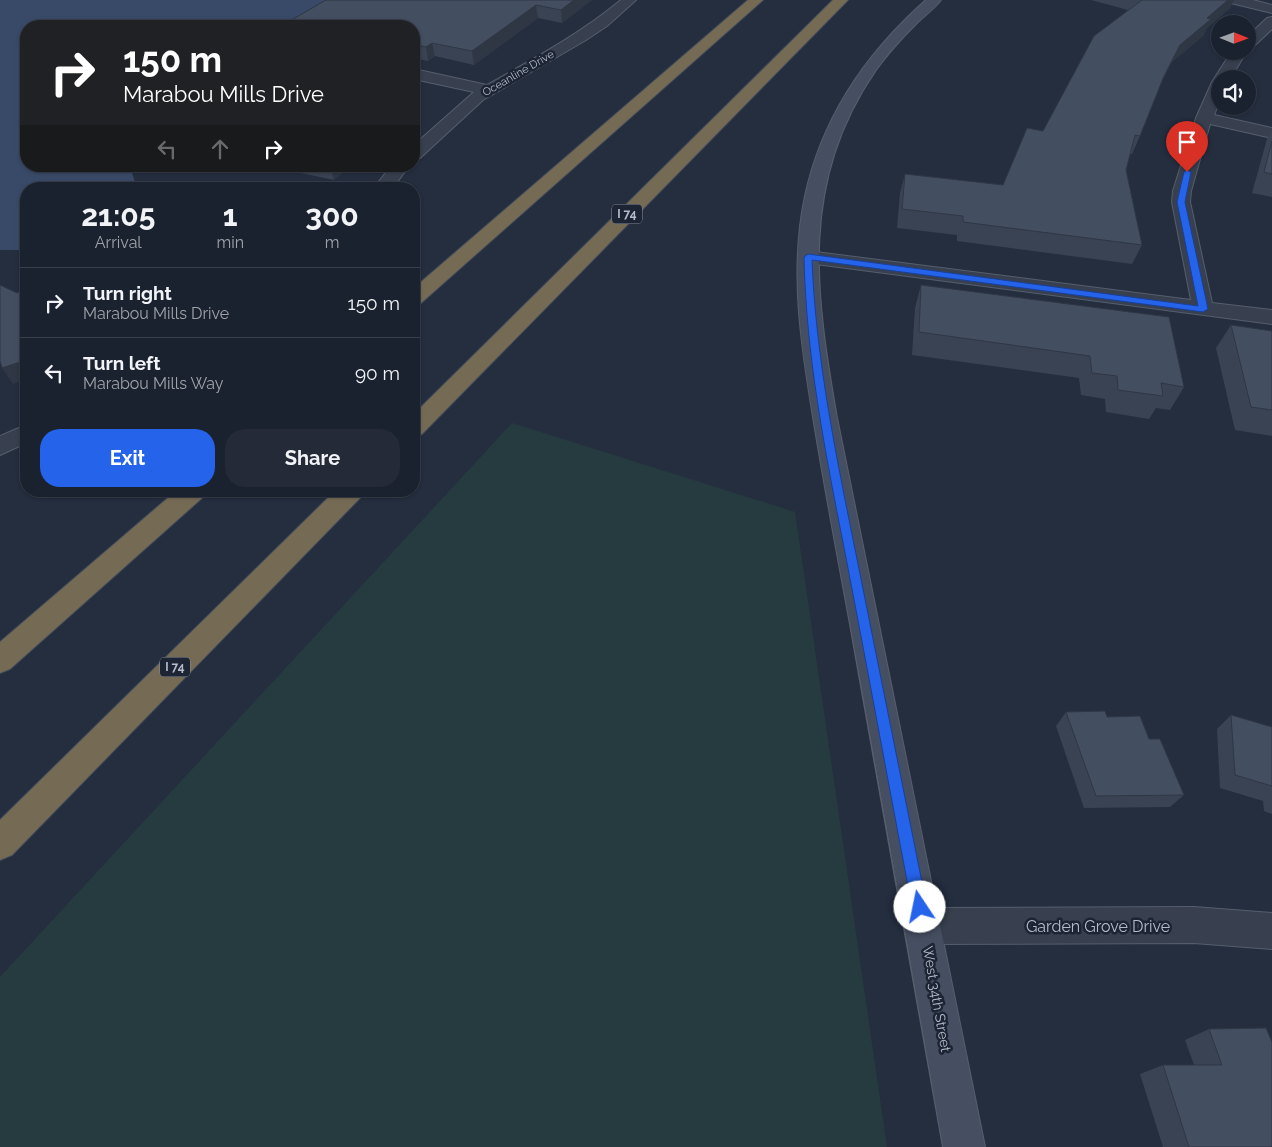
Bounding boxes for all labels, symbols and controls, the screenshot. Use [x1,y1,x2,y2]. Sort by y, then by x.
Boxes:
north arrow [1211,15,1256,60]
map controls [1211,15,1256,115]
text: 150 m [123,39,222,80]
icon: right [40,40,105,105]
street label: Oceanline Drive [480,47,557,99]
button: sound [1211,70,1256,115]
text: Marabou Mills Drive [123,81,324,107]
pin [1166,121,1208,172]
icon: arrive [1173,128,1201,156]
icon: left [153,135,181,163]
icon: ahead [206,135,234,163]
icon: right [259,135,287,163]
text: 21:05 [81,198,155,233]
text: 1 [223,198,238,233]
text: 300 [305,198,359,233]
road number: I 74 [612,204,642,223]
text: Arrival [95,233,142,252]
text: min [217,233,244,252]
text: m [325,233,339,252]
text: Turn right [83,282,172,304]
icon: right [40,289,68,317]
text: 150 m [348,292,400,314]
text: Marabou Mills Drive [83,304,229,323]
text: Turn left [83,352,160,374]
icon: left [40,359,68,387]
text: 90 m [355,362,400,384]
text: Marabou Mills Way [83,374,223,393]
button: Exit [40,429,215,487]
button: Share [225,429,400,487]
road number: I 74 [160,658,190,676]
position arrow [893,880,945,932]
street label: Garden Grove Drive [1026,917,1170,936]
street label: West 34th Street [920,945,954,1054]

